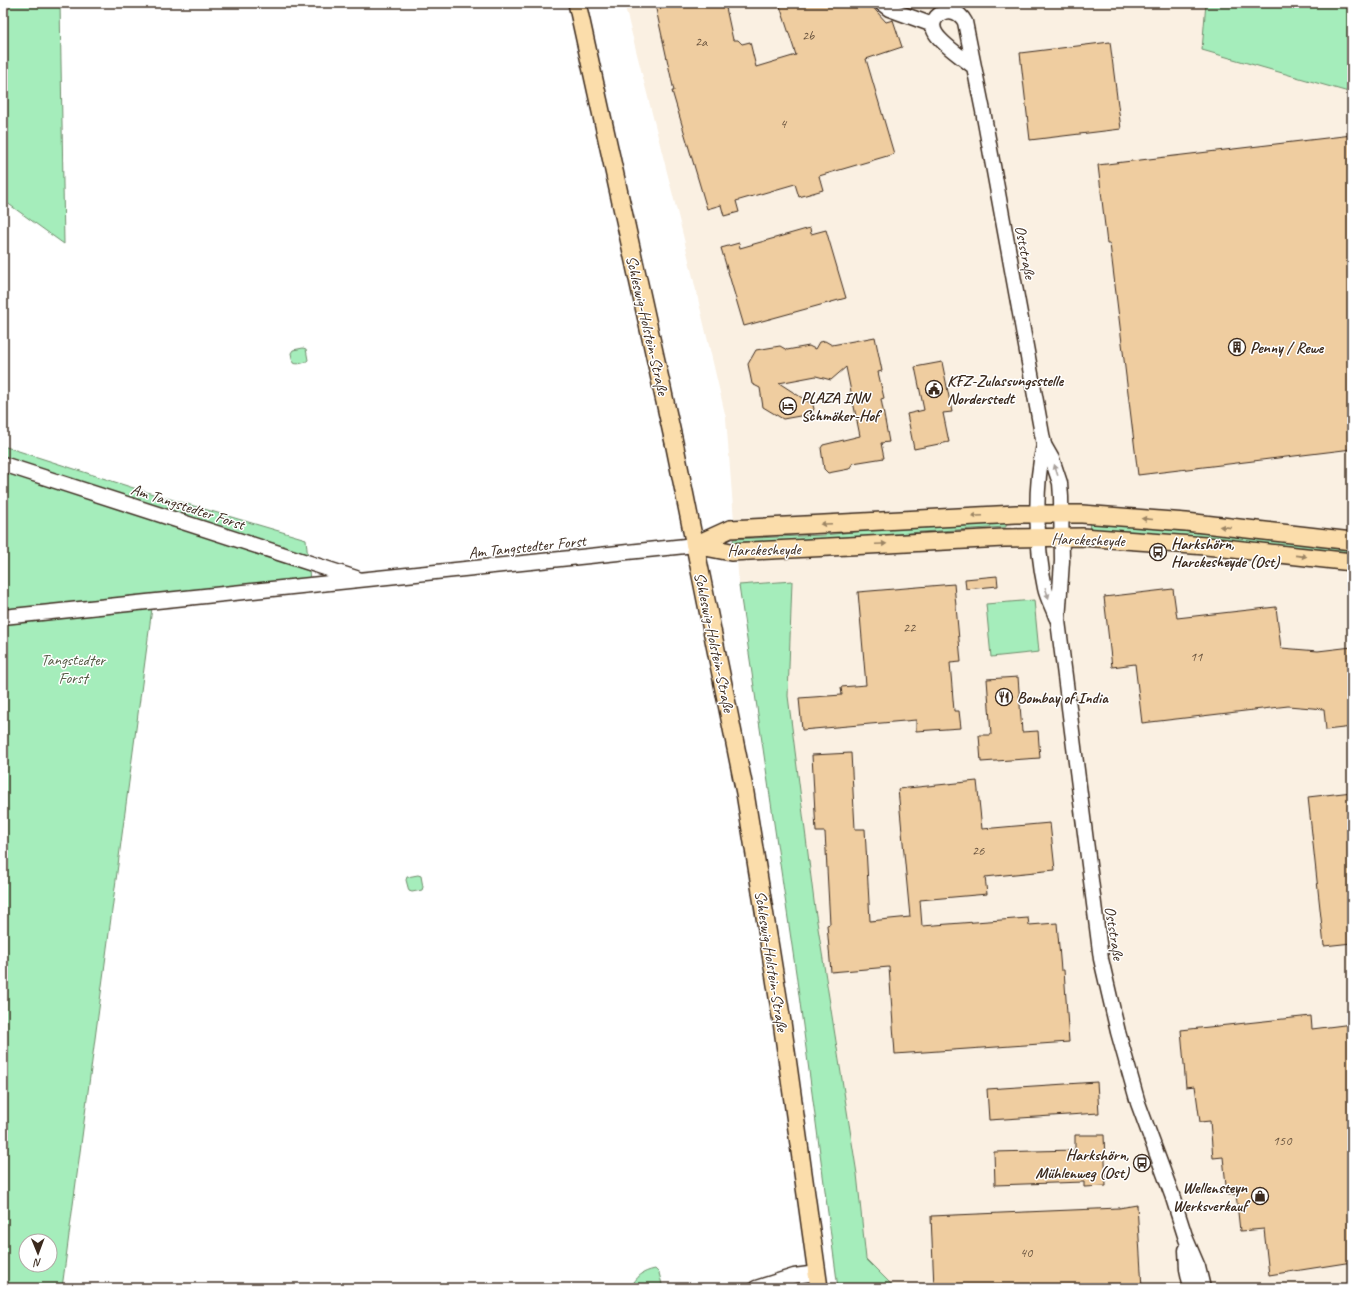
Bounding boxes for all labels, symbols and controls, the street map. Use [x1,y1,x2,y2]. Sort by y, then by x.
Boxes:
house number: 2b [802,27,815,44]
house number: 2a [695,33,708,50]
house number: 4 [780,115,788,132]
street label: Oststraße [1010,224,1040,282]
street label: Schleswig-Holstein-Straße [621,254,673,399]
building icon: Penny / Rewe [1227,337,1247,357]
place label: Penny / Rewe [1250,338,1325,358]
place label: KFZ-Zulassungsstelle Norderstedt [947,371,1065,409]
public building icon: KFZ-Zulassungsstelle Norderstedt [924,379,944,399]
place label: PLAZA INN Schmöker-Hof [801,388,883,426]
hotel icon: PLAZA INN Schmöker-Hof [778,396,798,416]
one-way arrow [1052,463,1058,475]
street label: Am Tangstedter Forst [128,479,249,535]
one-way arrow [970,513,983,519]
one-way arrow [1141,516,1153,522]
one-way arrow [820,521,832,528]
one-way arrow [1219,523,1231,530]
street label: Harckesheyde [1051,529,1127,551]
street label: Am Tangstedter Forst [467,531,589,563]
place label: Harkshörn, Harckesheyde (Ost) [1171,534,1281,572]
street label: Harckesheyde [727,539,803,561]
one-way arrow [875,541,887,548]
bus stop icon: Harkshörn, Harckesheyde (Ost) [1148,542,1168,562]
one-way arrow [1295,553,1307,559]
street label: Schleswig-Holstein-Straße [689,571,739,716]
one-way arrow [1044,587,1050,599]
house number: 22 [903,619,917,636]
house number: 11 [1190,648,1203,665]
park label: Tangstedter Forst [41,650,107,688]
restaurant icon: Bombay of India [994,687,1014,707]
place label: Bombay of India [1017,688,1109,708]
house number: 26 [972,842,985,859]
street label: Schleswig-Holstein-Straße [750,889,792,1035]
street label: Oststraße [1100,905,1128,963]
house number: 150 [1273,1132,1293,1149]
place label: Harkshörn, Mühlenweg (Ost) [1035,1145,1131,1183]
bus stop icon: Harkshörn, Mühlenweg (Ost) [1132,1153,1152,1173]
place label: Wellensteyn Werksverkauf [1173,1178,1251,1216]
shop icon: Wellensteyn Werksverkauf [1250,1186,1270,1206]
north arrow [18,1233,58,1273]
house number: 40 [1020,1244,1034,1261]
text: N [32,1256,42,1270]

